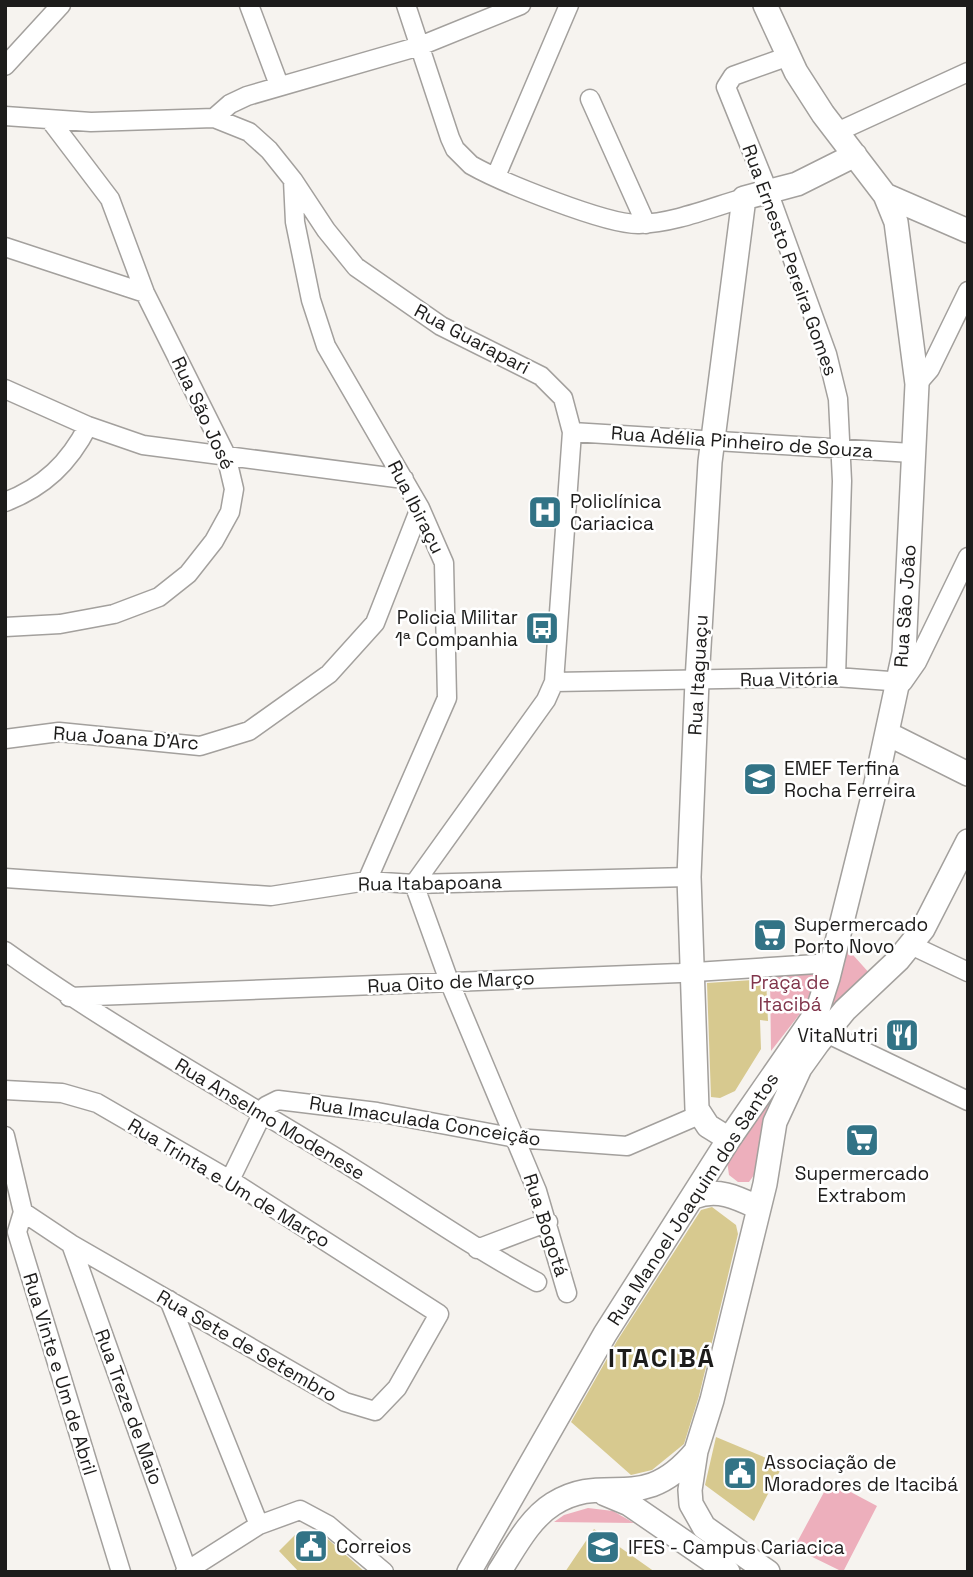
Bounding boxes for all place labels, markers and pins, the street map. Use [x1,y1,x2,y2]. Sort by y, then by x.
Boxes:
place label: Policlínica Cariacica [570,489,661,536]
hospital icon: Policlínica Cariacica [526,493,564,531]
place label: Policia Militar 1ª Companhia [395,605,518,652]
bus stop icon: Policia Militar 1ª Companhia [523,609,561,647]
place label: EMEF Terfina Rocha Ferreira [784,756,916,803]
school or university icon: EMEF Terfina Rocha Ferreira [741,760,779,798]
place label: Supermercado Porto Novo [794,912,928,959]
supermarket icon: Supermercado Porto Novo [751,916,789,954]
restaurant icon: VitaNutri [883,1016,921,1054]
place label: VitaNutri [797,1023,878,1048]
supermarket icon: Supermercado Extrabom [843,1121,881,1159]
place label: Supermercado Extrabom [795,1161,929,1208]
place label: Associação de Moradores de Itacibá [764,1450,958,1497]
public building icon: Associação de Moradores de Itacibá [721,1454,759,1492]
public building icon: Correios [292,1527,330,1565]
school or university icon: IFES - Campus Cariacica [584,1528,622,1566]
place label: Correios [336,1534,412,1559]
place label: IFES - Campus Cariacica [628,1535,845,1560]

